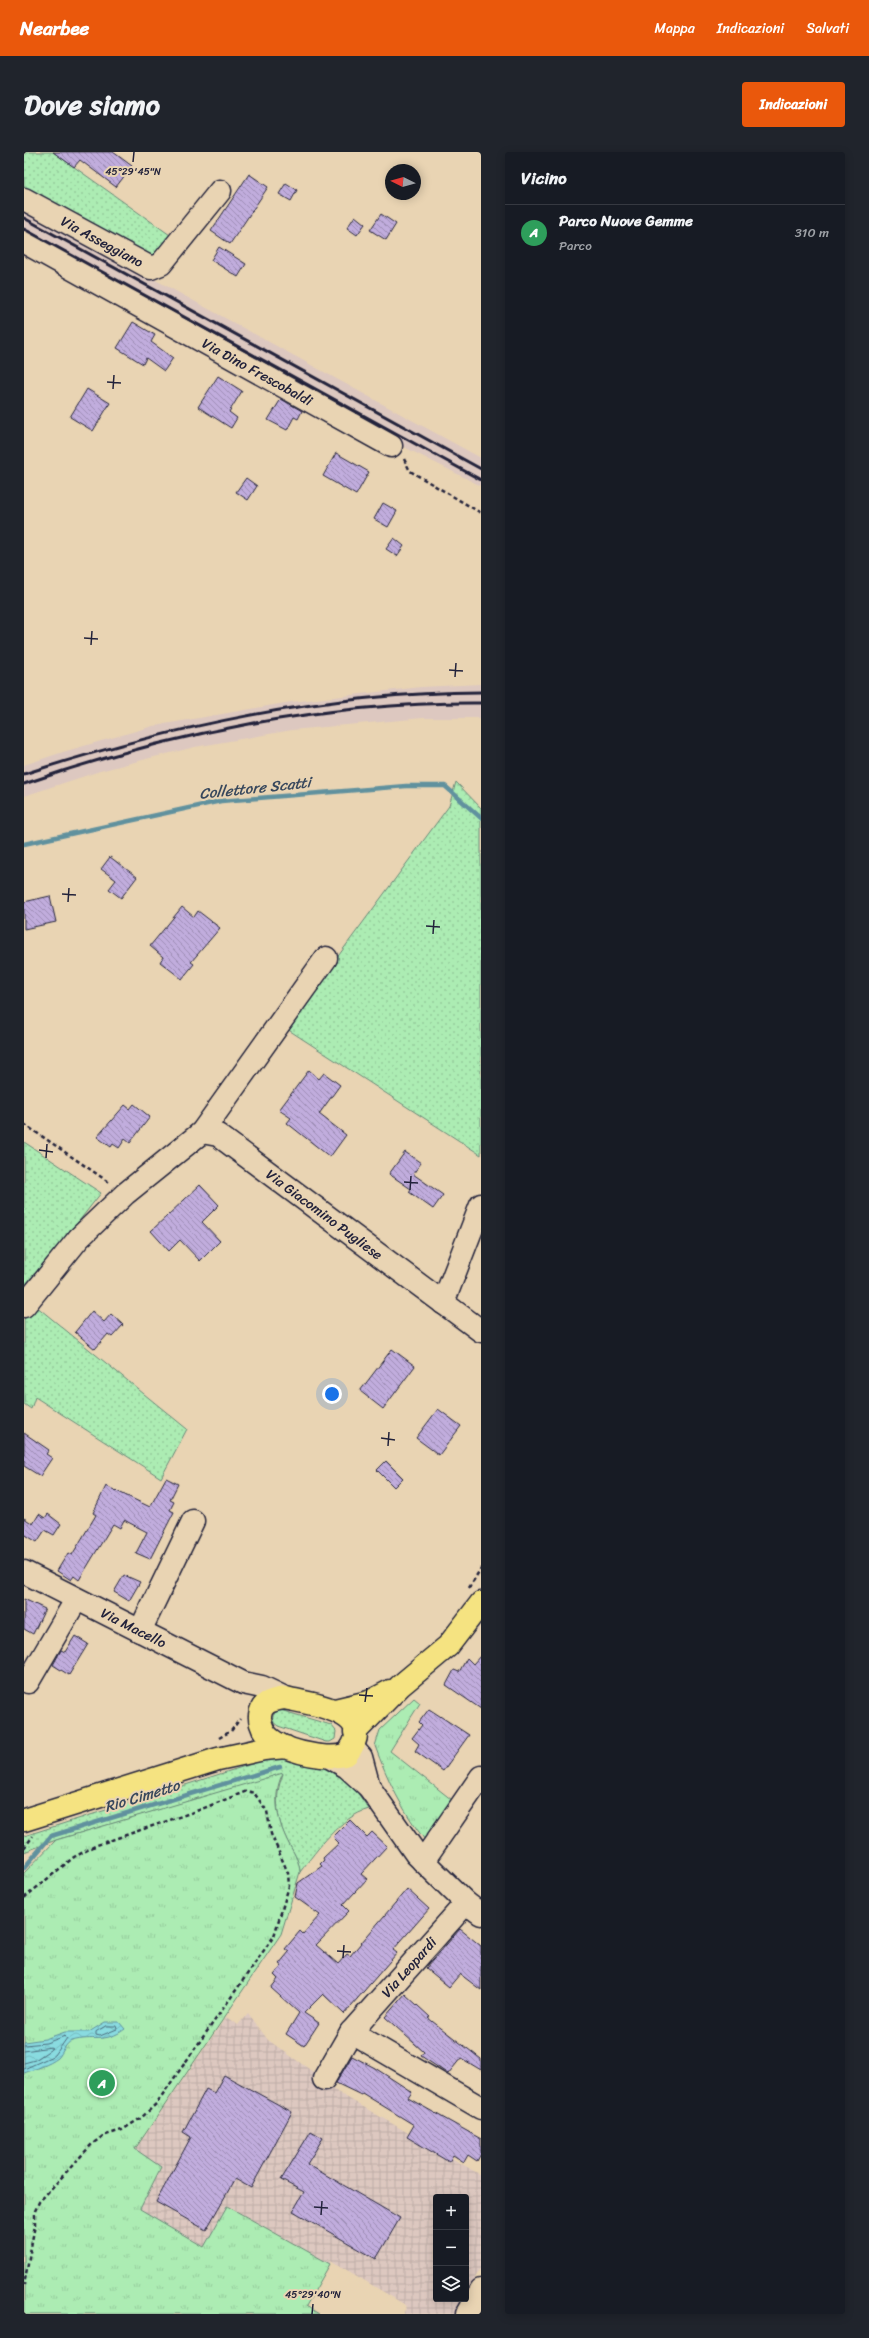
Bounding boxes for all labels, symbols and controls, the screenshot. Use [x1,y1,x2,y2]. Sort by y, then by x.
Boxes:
text: Nearbee [20,12,89,45]
text: Mappa [654,16,695,41]
text: Indicazioni [717,16,784,41]
text: Salvati [806,16,849,41]
text: Dove siamo [24,80,160,129]
button: Indicazioni [742,82,845,127]
text: 45°29'45"N [105,163,161,181]
text: Vicino [521,163,567,193]
north arrow [385,164,421,200]
text: Parco Nuove Gemme [559,208,693,234]
street label: Via Asseggiano [56,209,148,274]
text: A [530,221,538,244]
text: 310 m [795,221,829,244]
text: Parco [559,234,592,257]
street label: Via Dino Frescobaldi [197,331,318,413]
water label: Collettore Scatti [198,769,315,807]
street label: Via Giacomino Pugliese [261,1162,388,1266]
your location [322,1384,342,1404]
street label: Via Macello [96,1600,171,1655]
water label: Rio Cimetto [101,1772,184,1820]
street label: Via Leopardi [375,1930,444,2003]
pin: A [89,2068,115,2098]
map controls [433,2194,469,2302]
button: + [433,2194,469,2230]
button: − [433,2230,469,2266]
button: layers [433,2266,469,2302]
text: 45°29'40"N [285,2286,341,2304]

